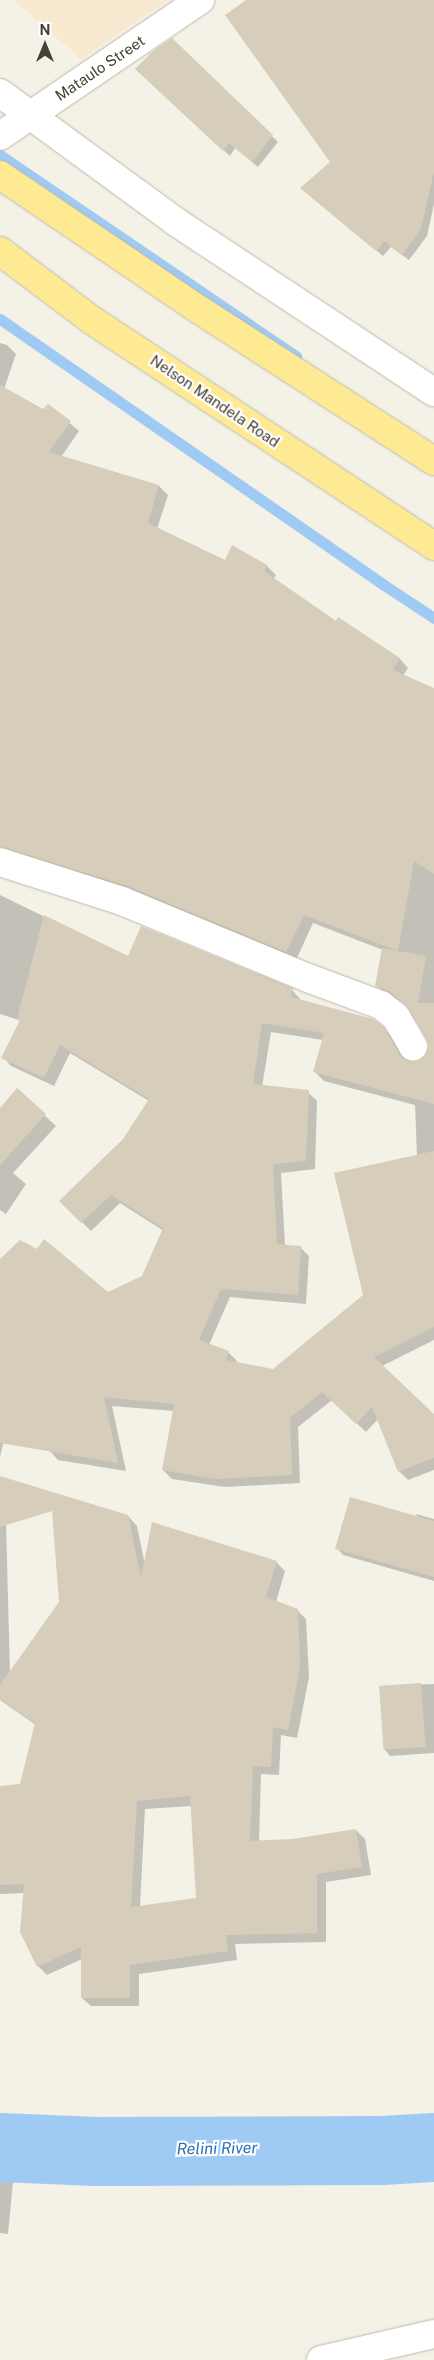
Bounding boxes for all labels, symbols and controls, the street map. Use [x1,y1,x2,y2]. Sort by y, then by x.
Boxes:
north arrow [20,20,70,70]
text: N [40,22,50,38]
street label: Mataulo Street [52,31,148,105]
street label: Nelson Mandela Road [147,351,283,451]
water label: Relini River [176,2139,258,2159]

